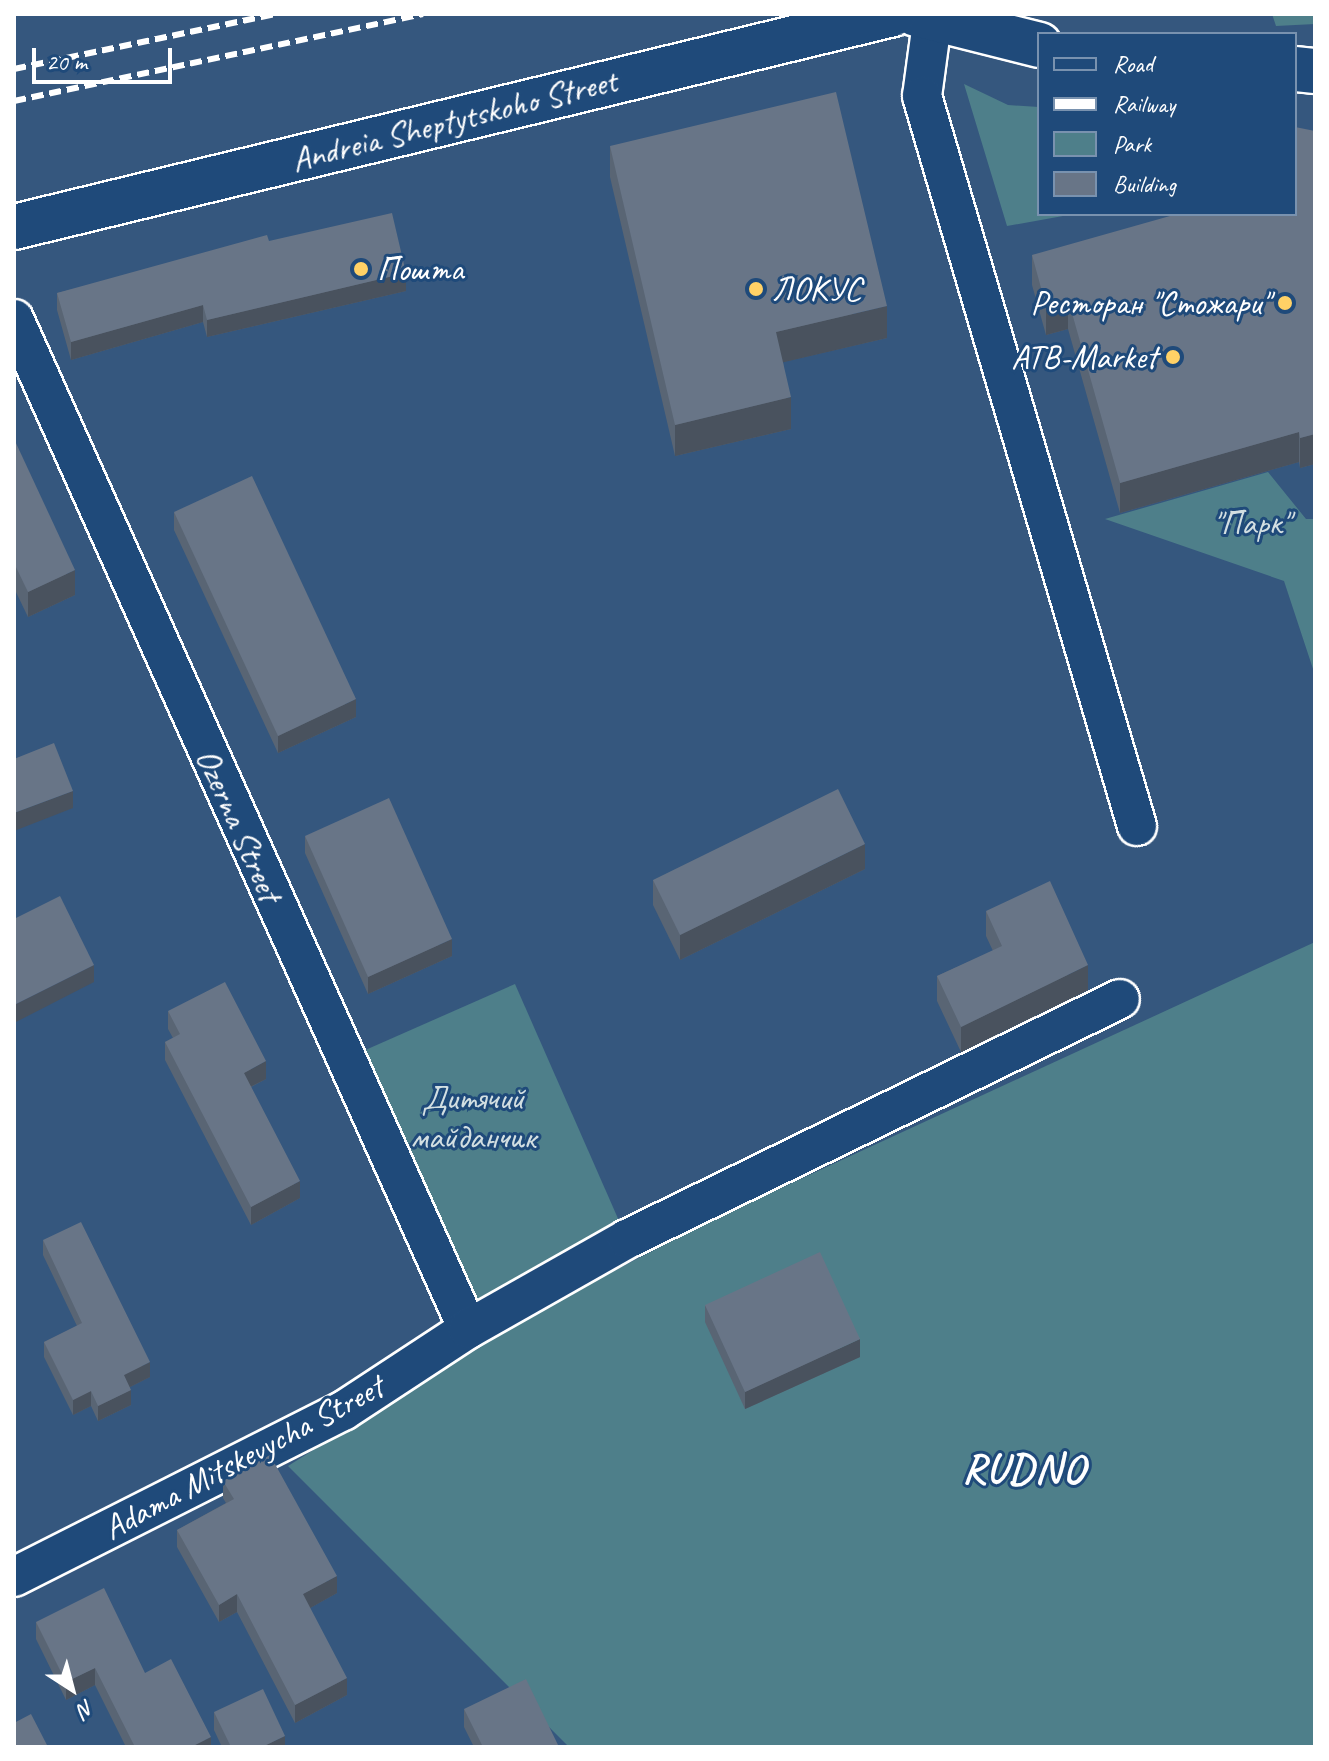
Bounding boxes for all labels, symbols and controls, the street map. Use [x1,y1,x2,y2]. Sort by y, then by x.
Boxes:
scale bar [36,32,176,82]
legend [1037,32,1297,216]
text: 20 m [46,47,87,77]
text: Road [1113,49,1153,79]
street label: Andreia Sheptytskoho Street [287,60,621,180]
text: Railway [1113,89,1175,119]
text: Park [1113,129,1151,159]
text: Building [1113,169,1176,199]
place label: Пошта [377,249,463,289]
marker: Пошта [352,260,370,278]
place label: ЛОКУС [772,269,861,309]
marker: ЛОКУС [747,280,765,298]
place label: Ресторан "Стожари" [1031,283,1269,323]
marker: Ресторан "Стожари" [1276,294,1294,312]
place label: ATB-Market [1011,337,1157,377]
marker: ATB-Market [1164,348,1182,366]
park label: "Парк" [1213,503,1289,543]
street label: Ozerna Street [187,742,291,908]
park label: Дитячий майданчик [410,1077,536,1156]
street label: Adama Mitskevycha Street [95,1366,391,1548]
district label: RUDNO [963,1444,1085,1494]
north arrow [32,1649,112,1729]
text: N [72,1693,100,1724]

